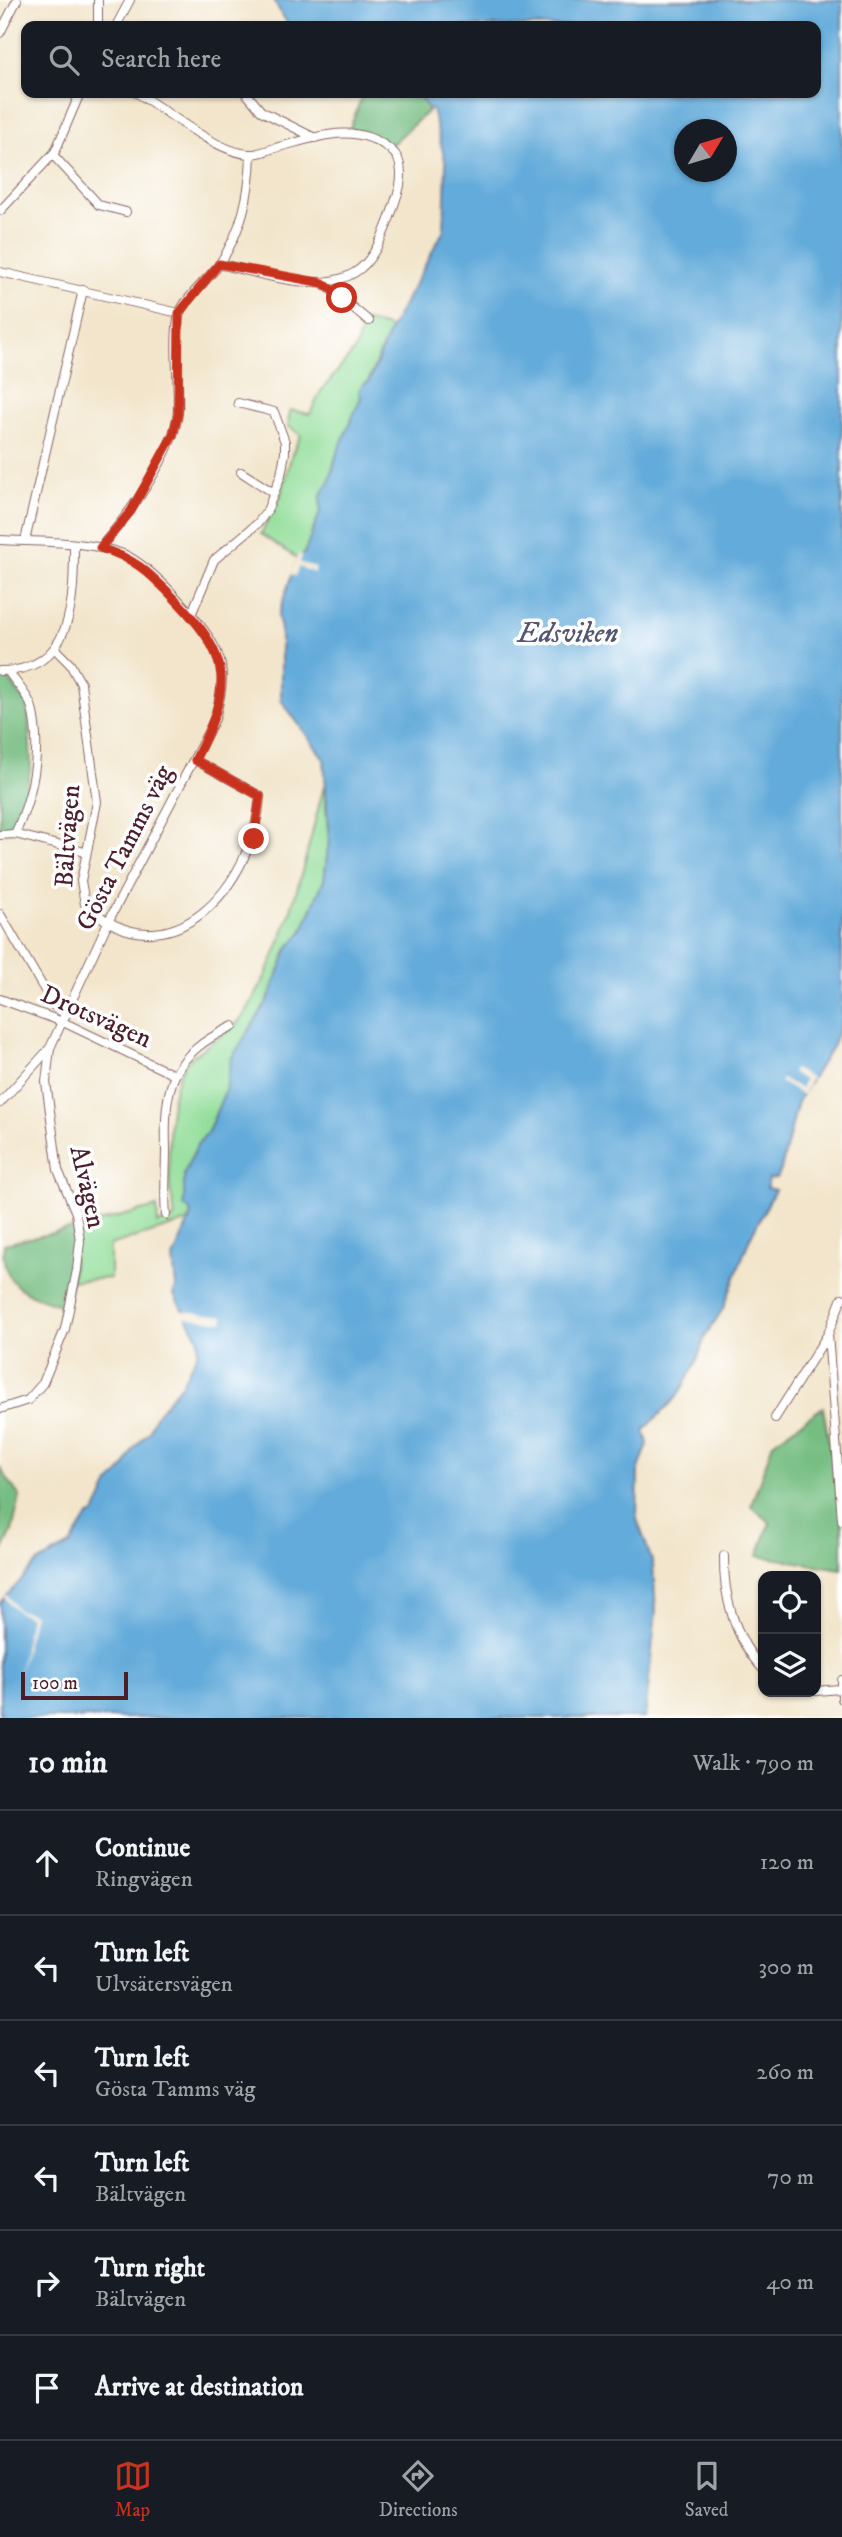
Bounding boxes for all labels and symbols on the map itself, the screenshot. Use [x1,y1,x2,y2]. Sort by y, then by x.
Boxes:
north arrow [674,119,737,182]
route start [326,282,357,313]
water label: Edsviken [516,616,618,651]
street label: Gösta Tamms väg [69,759,181,936]
street label: Bältvägen [48,783,88,889]
route end [238,823,269,854]
street label: Drotsvägen [35,978,157,1056]
street label: Alvägen [62,1143,113,1232]
scale bar [21,1669,128,1701]

